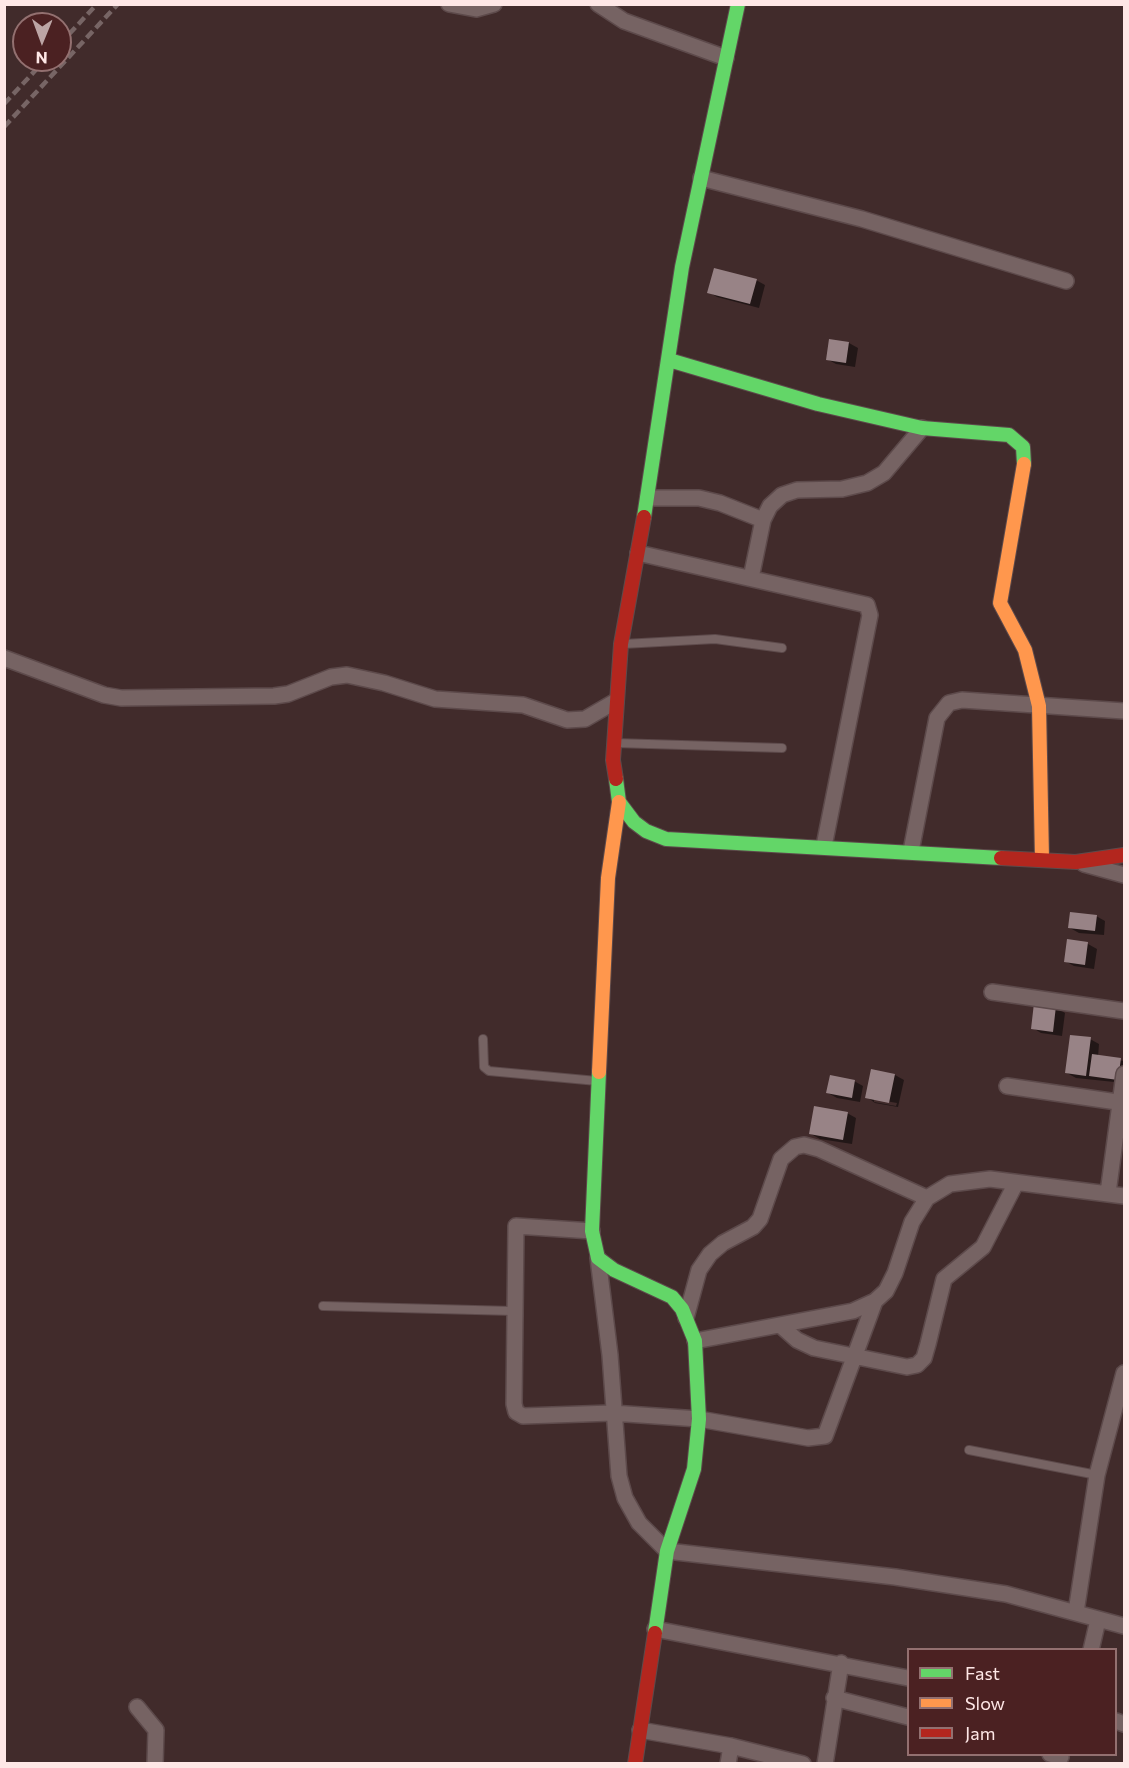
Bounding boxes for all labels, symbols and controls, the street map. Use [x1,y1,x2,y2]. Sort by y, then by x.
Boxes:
north arrow [12,12,72,72]
text: N [36,49,48,68]
legend [907,1648,1117,1756]
text: Fast [965,1662,1000,1684]
text: Slow [965,1692,1005,1714]
text: Jam [965,1722,995,1744]

